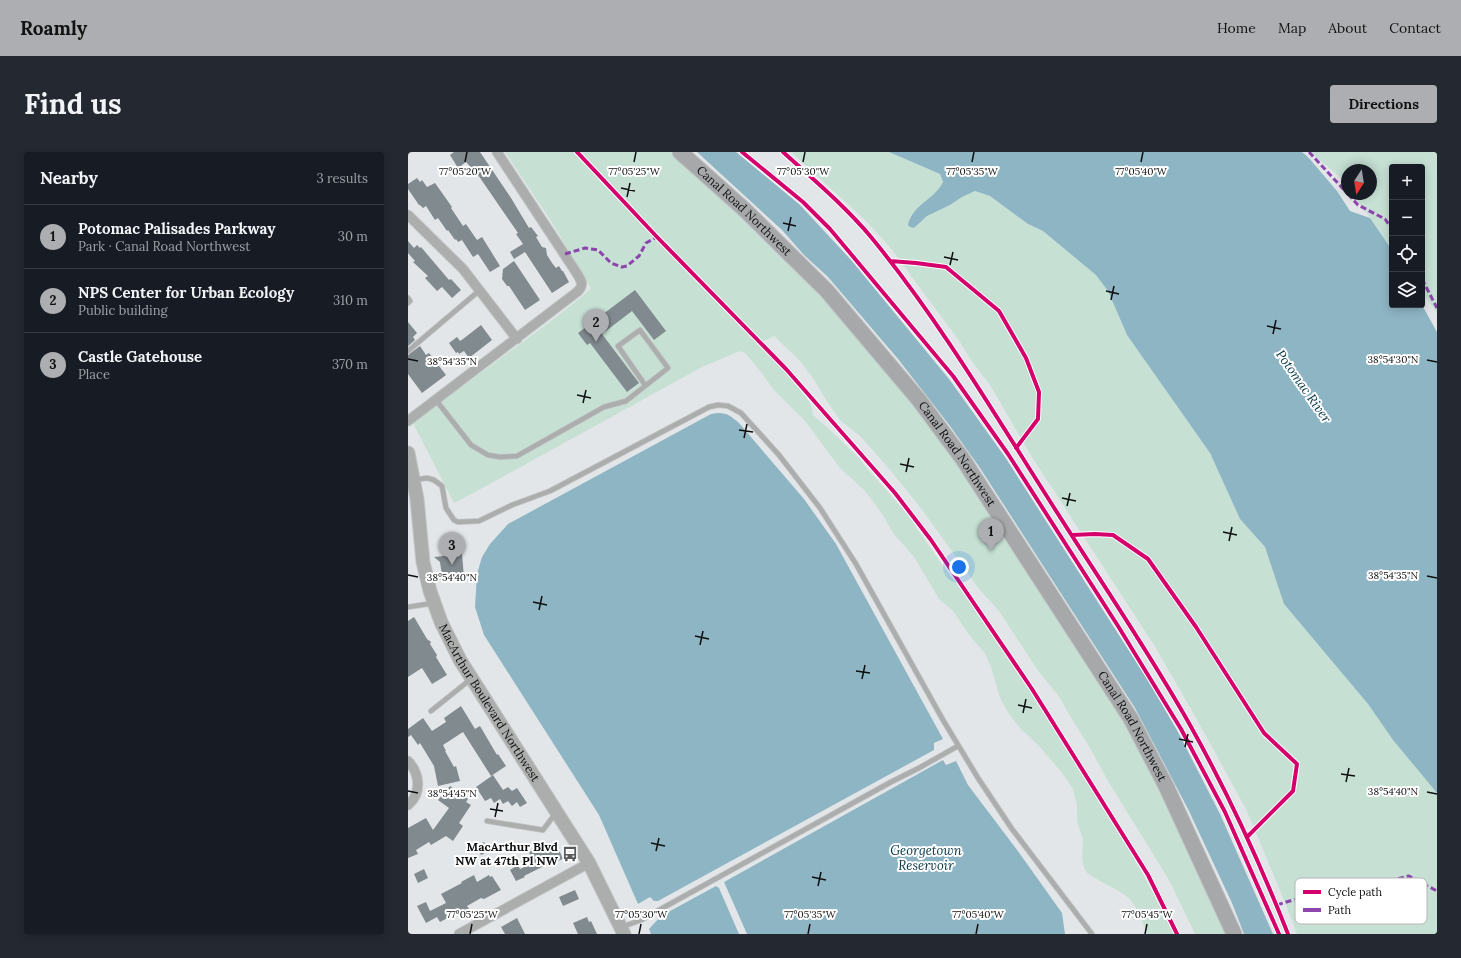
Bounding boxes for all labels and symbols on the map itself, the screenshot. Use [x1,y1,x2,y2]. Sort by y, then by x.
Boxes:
street label: Canal Road Northwest [694,162,795,259]
north arrow [1341,164,1377,200]
text: 77°05'20"W [439,165,492,178]
text: 77°05'25"W [608,165,661,178]
text: 77°05'30"W [777,165,830,178]
text: 77°05'35"W [946,165,999,178]
text: 77°05'40"W [1115,165,1168,178]
pin: 2 [583,309,609,342]
water label: Potomac River [1272,346,1335,426]
text: 38°54'30"N [1368,353,1419,366]
text: 38°54'35"N [427,355,477,368]
street label: Canal Road Northwest [915,398,999,509]
pin: 1 [978,518,1004,551]
pin: 3 [439,532,465,565]
your location [949,557,969,577]
text: 38°54'35"N [1368,569,1418,582]
text: 38°54'40"N [427,571,478,584]
street label: MacArthur Boulevard Northwest [436,621,543,784]
street label: Canal Road Northwest [1095,668,1170,784]
text: 38°54'40"N [1368,785,1419,798]
text: 38°54'45"N [427,787,477,800]
place label: MacArthur Blvd NW at 47th Pl NW [455,839,559,868]
water label: Georgetown Reservoir [890,842,962,874]
bus stop icon: MacArthur Blvd NW at 47th Pl NW [561,845,579,863]
legend [1295,878,1427,924]
text: Cycle path [1328,885,1383,899]
text: Path [1328,903,1351,917]
text: 77°05'25"W [446,908,499,921]
text: 77°05'30"W [615,908,668,921]
text: 77°05'35"W [784,908,837,921]
text: 77°05'40"W [952,908,1005,921]
text: 77°05'45"W [1122,908,1173,921]

